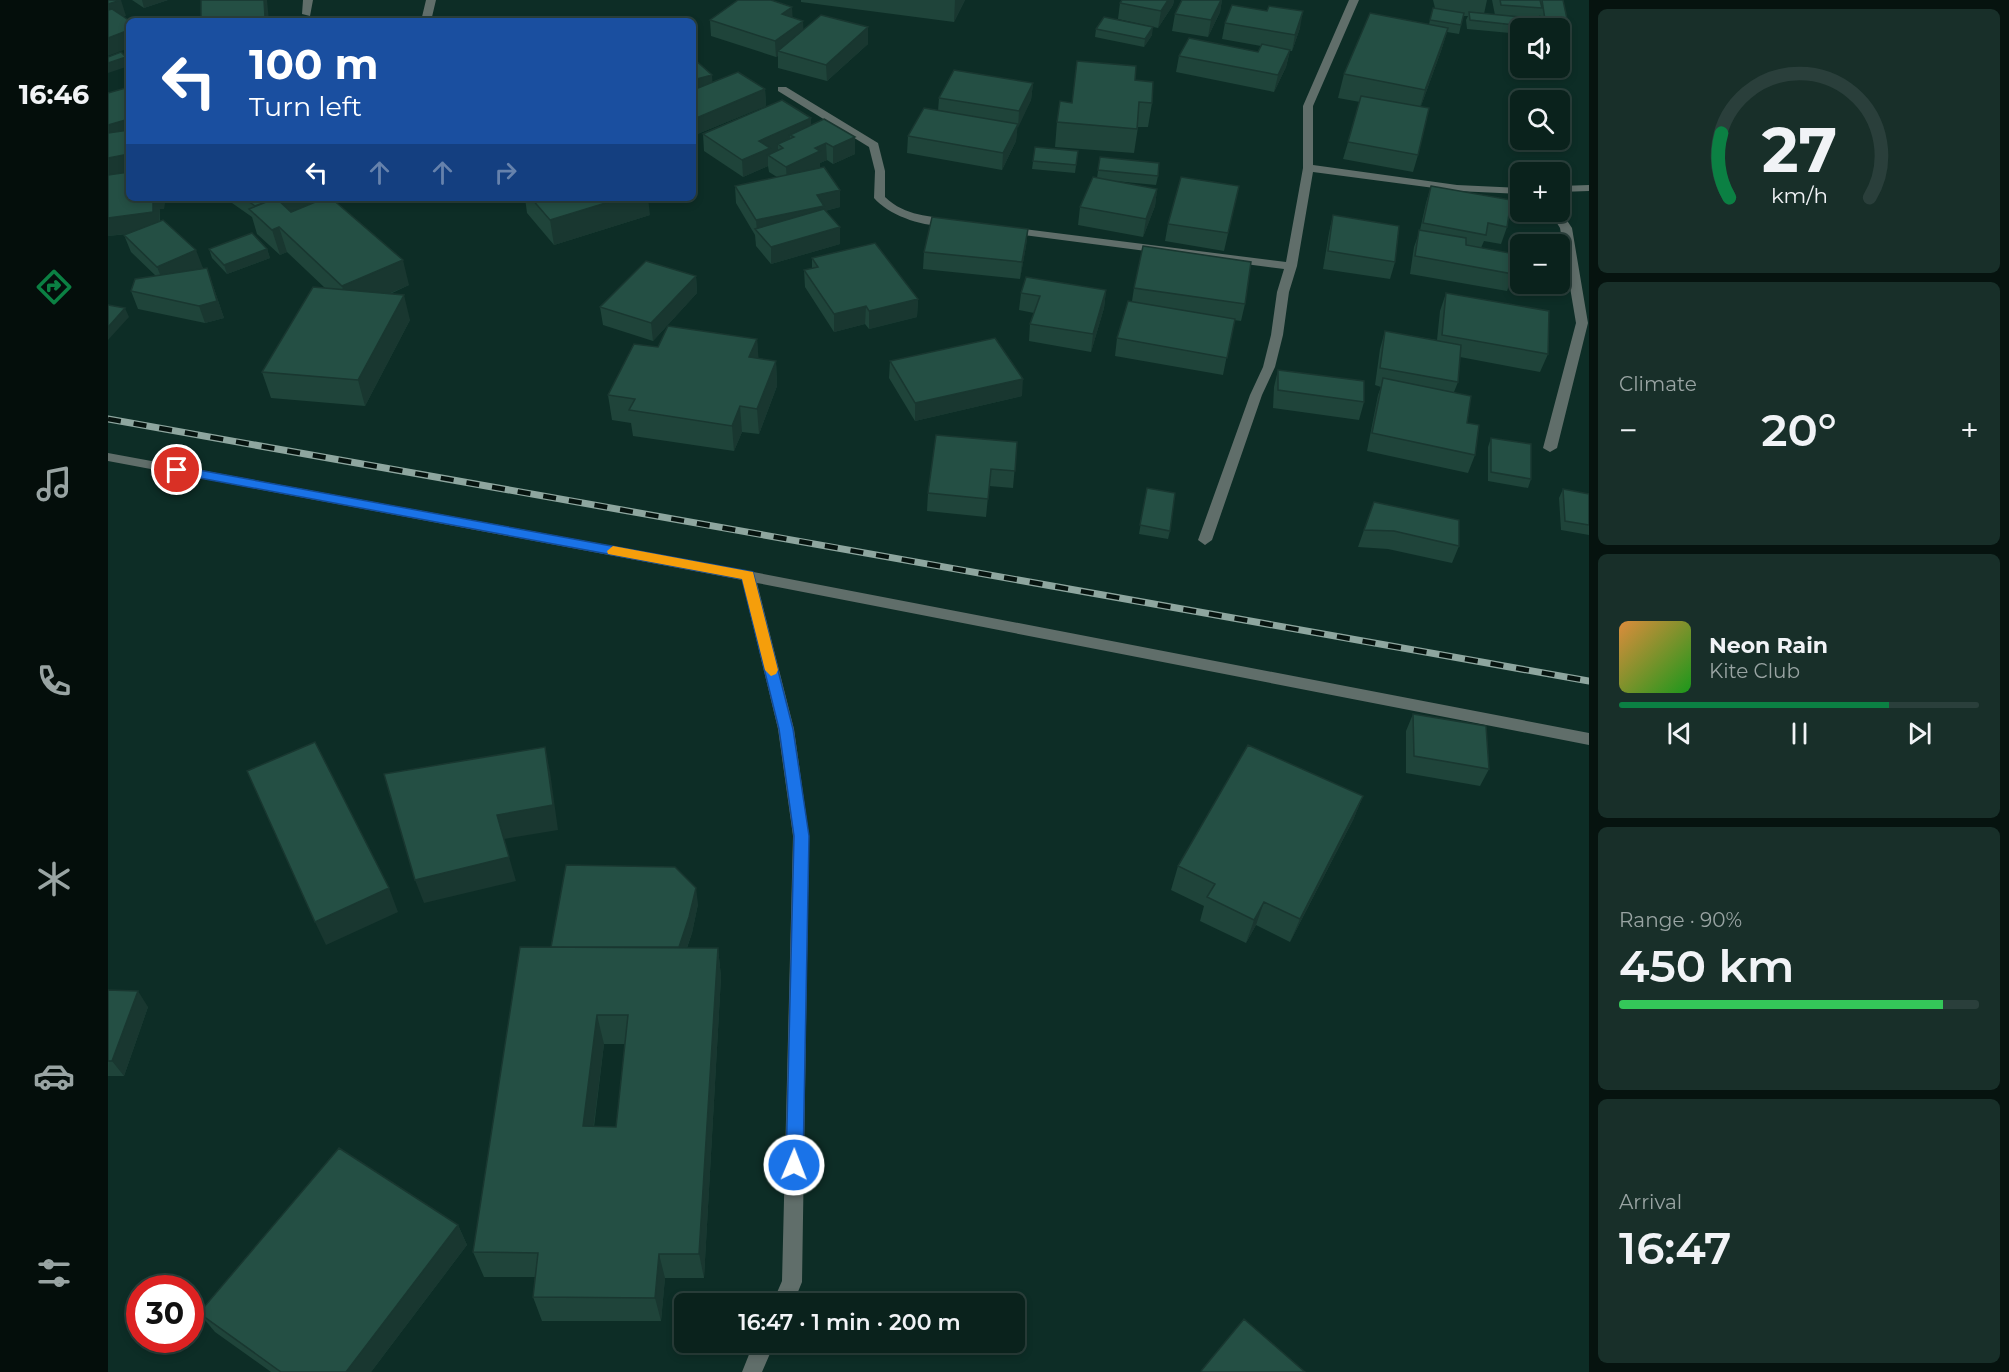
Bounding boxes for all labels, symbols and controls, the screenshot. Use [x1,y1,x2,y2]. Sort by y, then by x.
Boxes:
map controls [1510,18,1570,294]
button: sound [1510,18,1570,78]
text: 100 m [249,38,378,90]
icon: left [150,42,228,120]
text: 16:46 [19,78,89,111]
text: Turn left [249,90,362,123]
button: search [1510,90,1570,150]
text: 27 [1761,112,1837,188]
icon: left [300,156,333,189]
icon: ahead [363,156,396,189]
icon: ahead [426,156,459,189]
icon: right [489,156,522,189]
button: + [1510,162,1570,222]
text: km/h [1770,182,1828,208]
button: − [1510,234,1570,294]
icon: directions [33,266,75,308]
text: Climate [1619,372,1697,396]
text: 20° [1761,402,1837,457]
text: − [1619,410,1638,450]
text: + [1960,410,1979,450]
pin [151,444,202,495]
icon: arrive [160,453,193,486]
icon: music [33,463,75,505]
text: Neon Rain [1709,632,1828,659]
text: Kite Club [1709,659,1800,683]
icon: phone [33,660,75,702]
icon: previous [1663,717,1696,750]
icon: pause [1783,717,1816,750]
icon: next [1903,717,1936,750]
icon: climate [33,858,75,900]
text: Range · 90% [1619,908,1742,932]
text: 450 km [1619,938,1794,993]
icon: car [33,1055,75,1097]
position arrow [762,1133,826,1197]
text: Arrival [1619,1190,1682,1214]
text: 16:47 [1619,1220,1731,1275]
icon: filters [33,1252,75,1294]
speed limit sign: 30 [126,1275,204,1353]
text: 16:47 · 1 min · 200 m [738,1309,961,1336]

